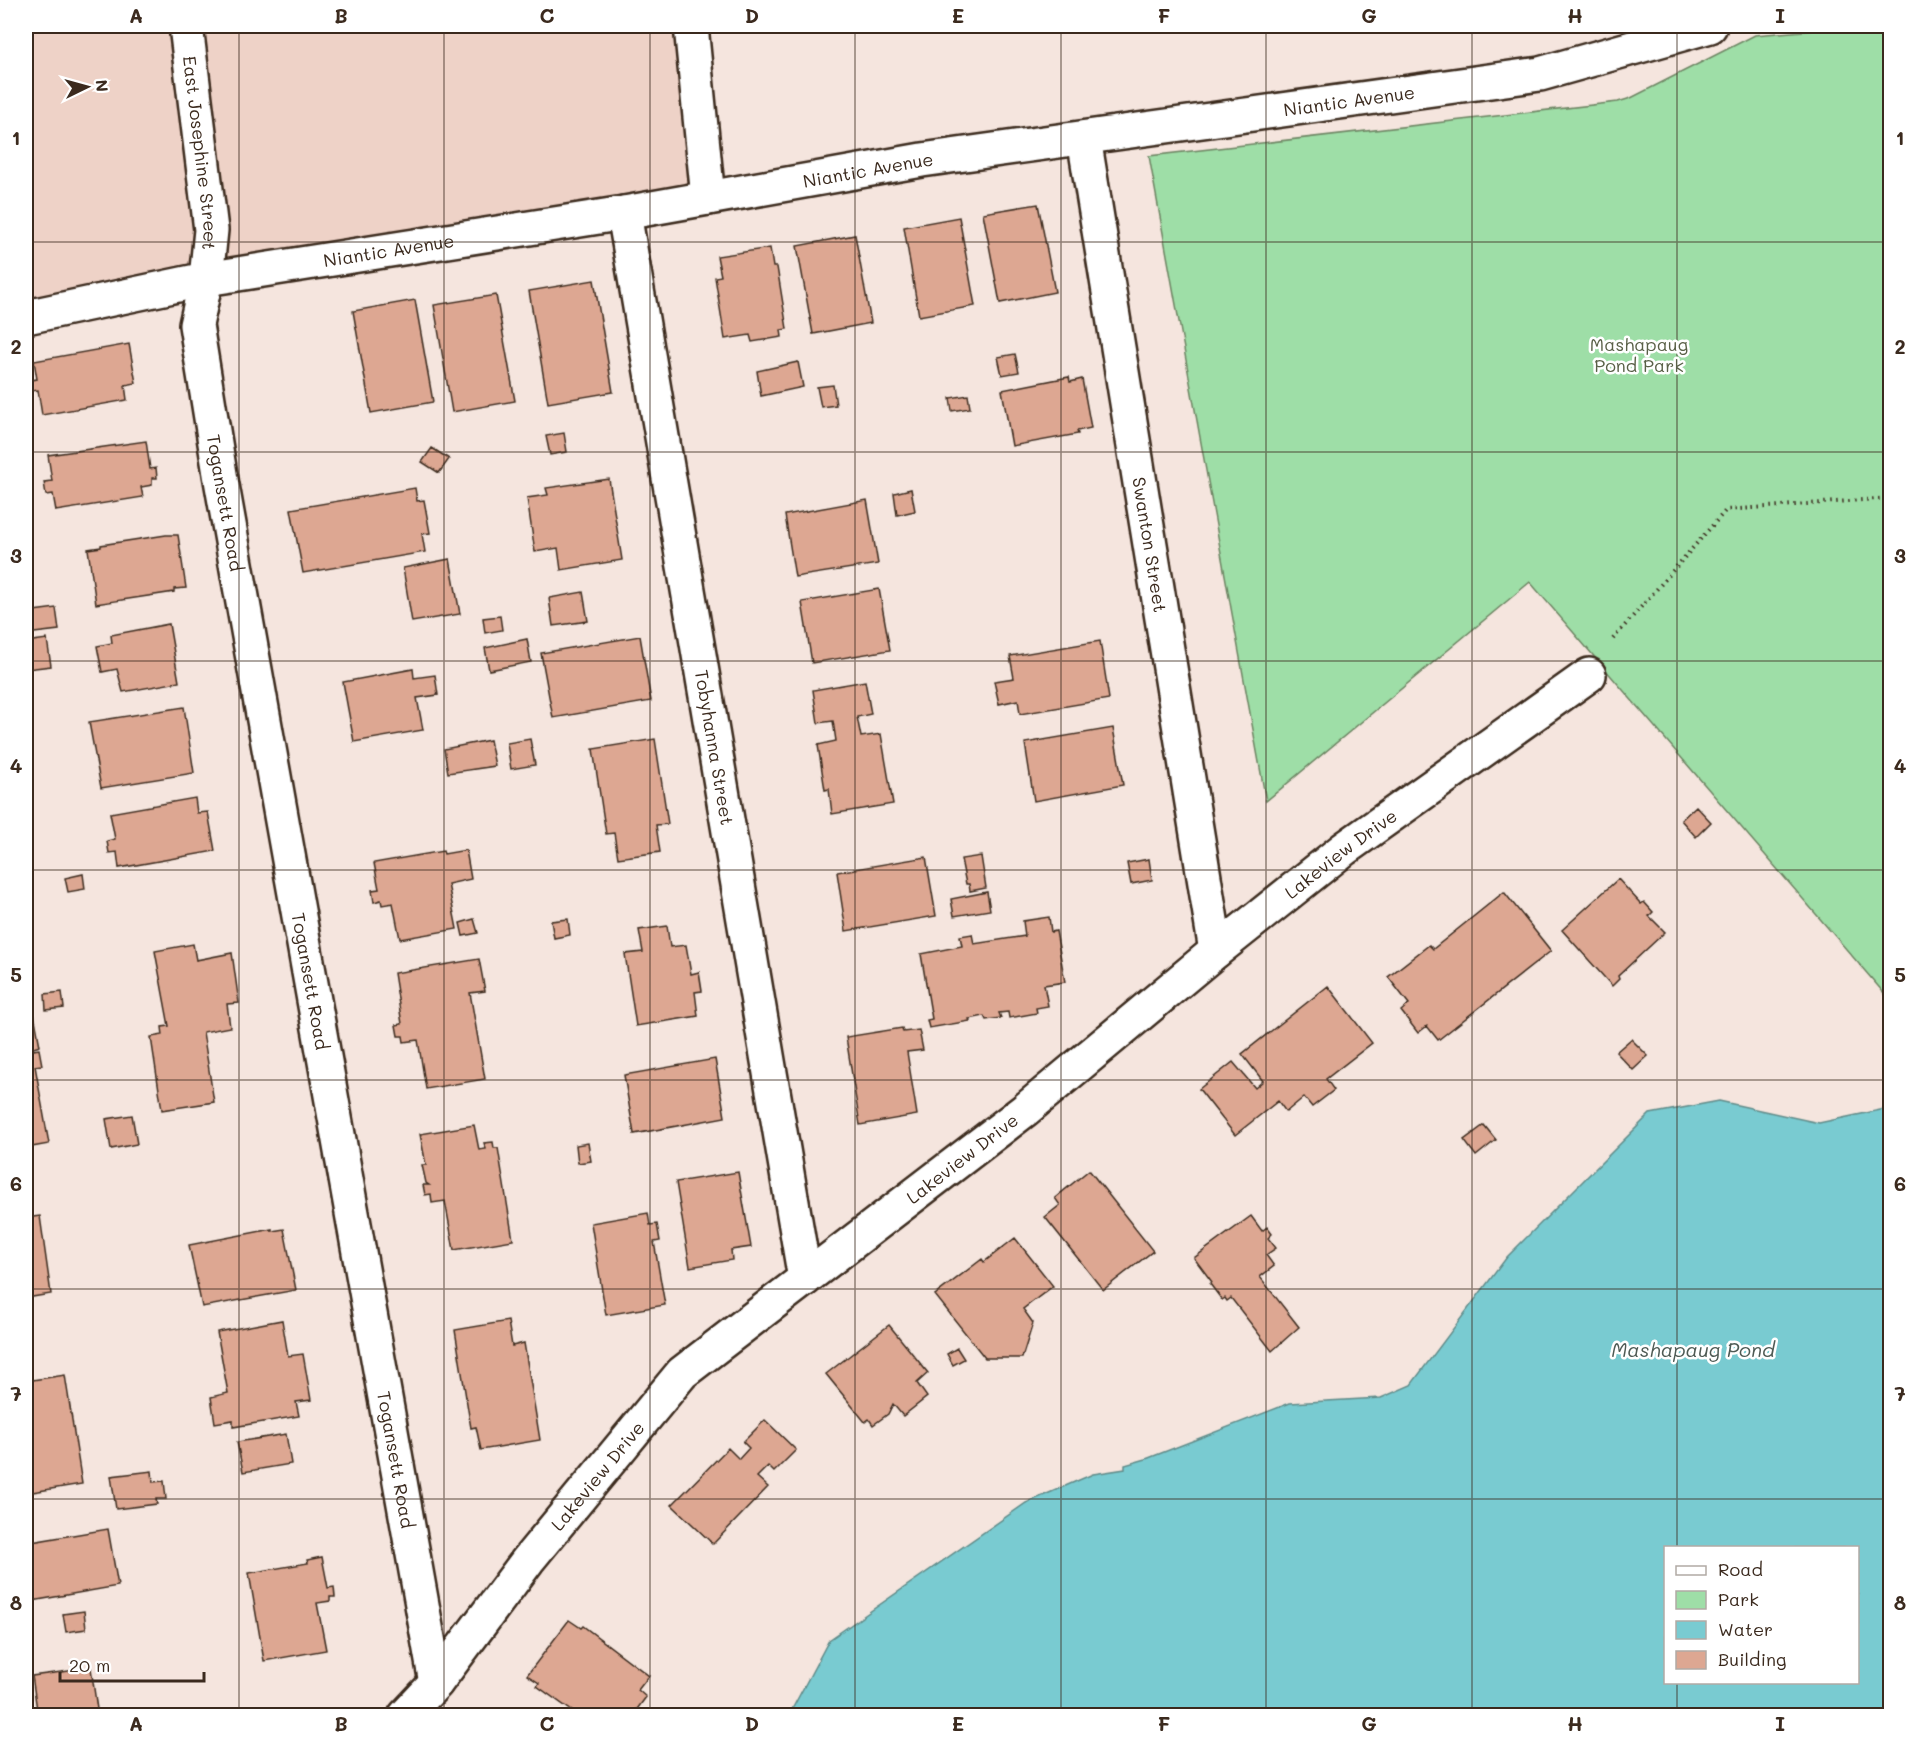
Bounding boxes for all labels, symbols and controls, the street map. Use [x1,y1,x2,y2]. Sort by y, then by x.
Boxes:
text: A [129,2,143,28]
text: B [334,2,348,28]
text: C [540,2,555,28]
text: D [745,2,759,28]
text: E [952,2,964,28]
text: F [1158,2,1171,28]
text: G [1361,2,1377,28]
text: H [1567,2,1583,28]
text: I [1775,2,1785,28]
street label: East Josephine Street [178,55,223,251]
north arrow [57,57,117,117]
text: N [91,79,113,93]
street label: Niantic Avenue [1282,80,1416,122]
text: 1 [12,124,20,150]
text: 1 [1896,124,1904,150]
street label: Niantic Avenue [801,147,935,193]
street label: Niantic Avenue [322,228,456,272]
park label: Mashapaug Pond Park [1590,332,1688,377]
text: 2 [10,333,22,359]
text: 2 [1894,333,1906,359]
street label: Togansett Road [202,432,249,573]
street label: Swanton Street [1127,475,1173,614]
text: 3 [10,542,22,568]
text: 3 [1894,542,1906,568]
street label: Tobyhanna Street [690,668,740,827]
text: 4 [10,752,23,778]
text: 4 [1894,752,1907,778]
street label: Lakeview Drive [1279,803,1401,904]
street label: Togansett Road [287,911,335,1052]
text: 5 [10,961,22,987]
text: 5 [1894,961,1906,987]
street label: Lakeview Drive [901,1108,1023,1209]
text: 6 [10,1170,22,1196]
text: 6 [1894,1170,1906,1196]
water label: Mashapaug Pond [1611,1336,1776,1362]
text: 7 [10,1380,22,1406]
text: 7 [1894,1380,1906,1406]
street label: Togansett Road [372,1389,420,1530]
street label: Lakeview Drive [545,1416,650,1535]
legend [1664,1546,1859,1684]
text: Road [1718,1557,1763,1581]
text: Park [1718,1587,1759,1611]
text: 8 [10,1589,22,1615]
text: 8 [1894,1589,1906,1615]
text: Water [1718,1617,1773,1641]
scale bar [60,1645,204,1683]
text: Building [1718,1647,1786,1671]
text: 20 m [69,1653,110,1677]
text: A [129,1710,143,1736]
text: B [334,1710,348,1736]
text: C [540,1710,555,1736]
text: D [745,1710,759,1736]
text: E [952,1710,964,1736]
text: F [1158,1710,1171,1736]
text: G [1361,1710,1377,1736]
text: H [1567,1710,1583,1736]
text: I [1775,1710,1785,1736]

